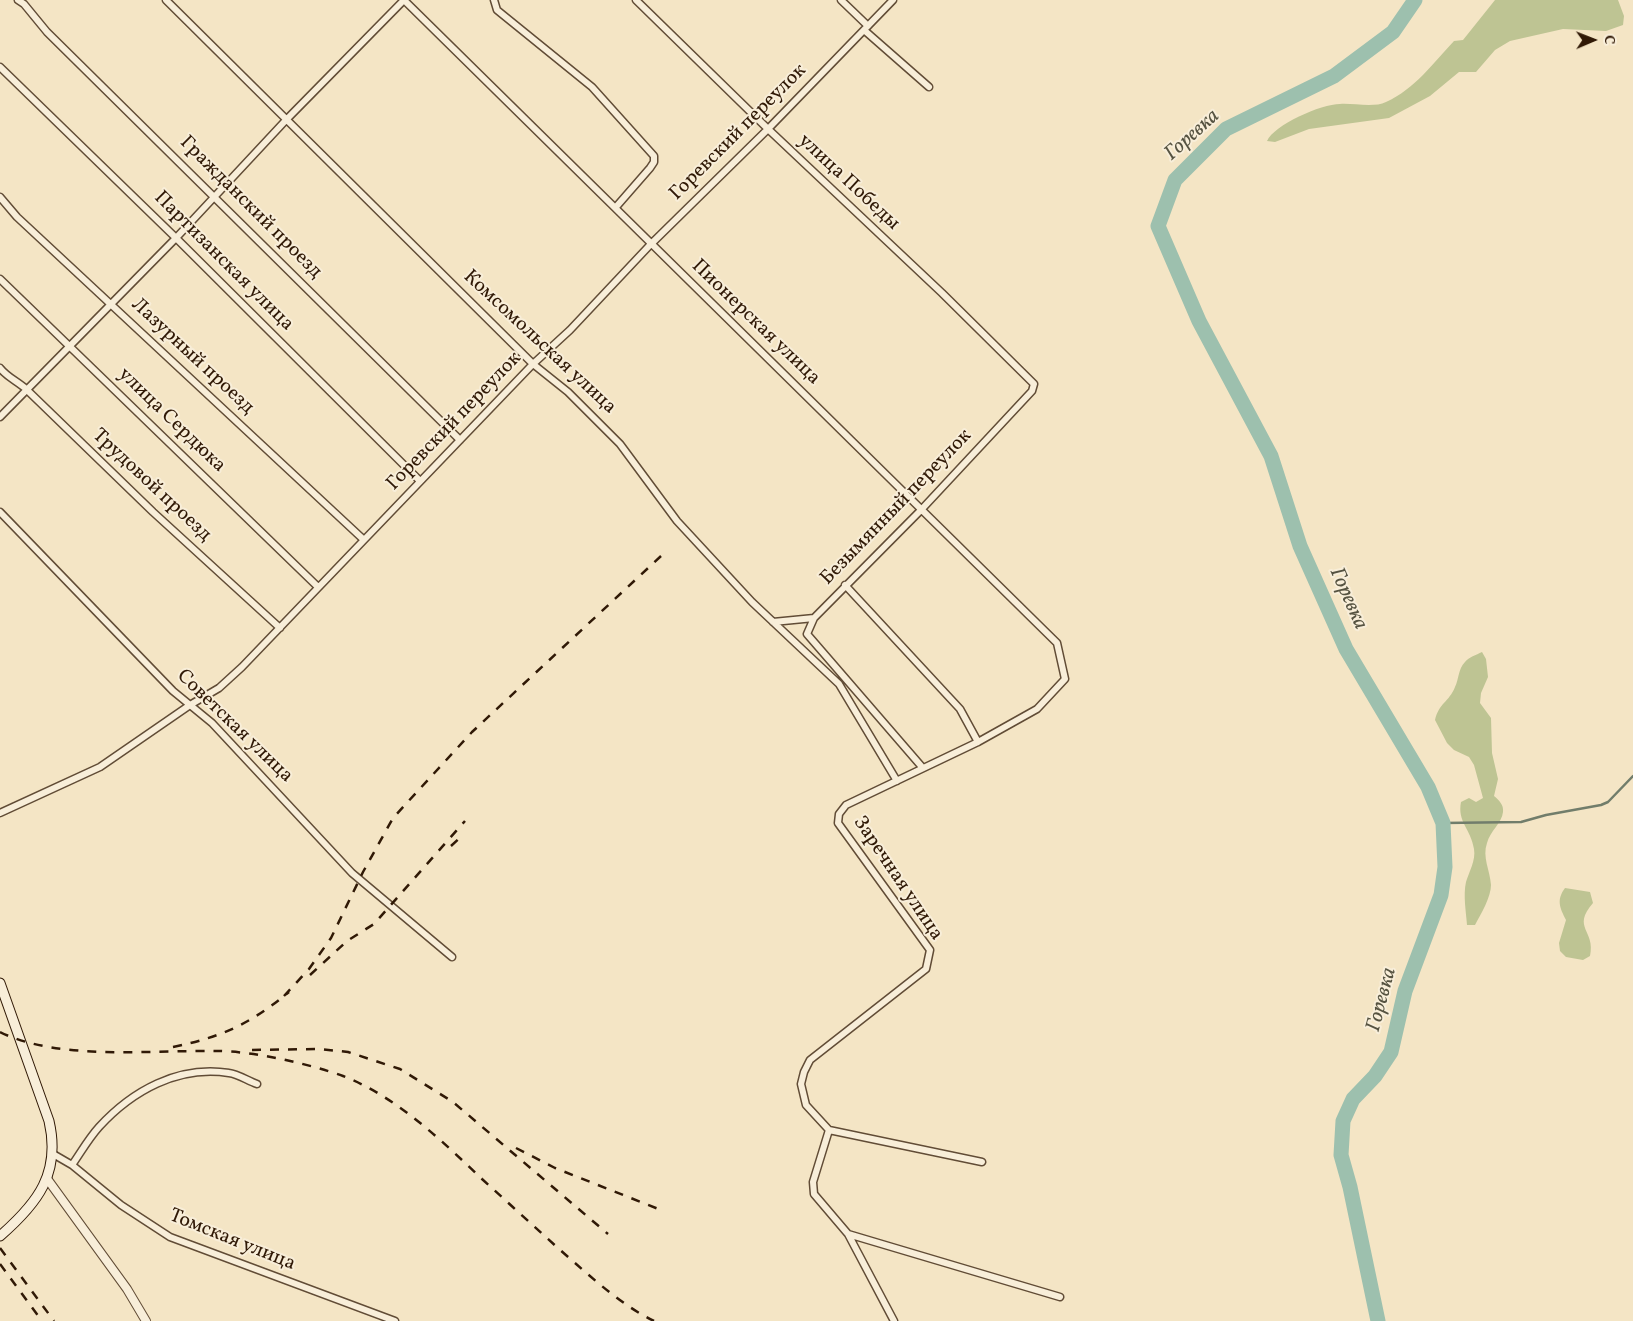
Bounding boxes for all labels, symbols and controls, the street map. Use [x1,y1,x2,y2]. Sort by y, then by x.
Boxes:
north arrow [1568,15,1618,65]
text: С [1599,35,1618,44]
street label: Горевский переулок [666,60,812,206]
water label: Горевка [1160,105,1226,167]
street label: улица Победы [792,130,904,236]
street label: Гражданский проезд [174,132,326,284]
street label: Партизанская улица [148,187,298,337]
street label: Пионерская улица [685,255,825,391]
street label: Комсомольская улица [457,266,621,420]
street label: Лазурный проезд [125,294,259,420]
street label: Горевский переулок [383,348,527,496]
street label: улица Сердюка [112,363,230,479]
street label: Трудовой проезд [86,425,216,547]
street label: Безымянный переулок [816,425,978,591]
water label: Горевка [1322,564,1372,634]
street label: Советская улица [171,665,297,789]
street label: Заречная улица [847,812,947,946]
water label: Горевка [1362,965,1404,1035]
street label: Томская улица [165,1205,299,1277]

